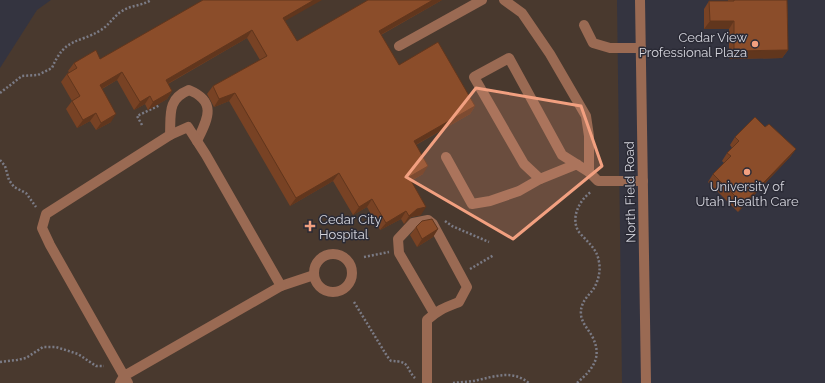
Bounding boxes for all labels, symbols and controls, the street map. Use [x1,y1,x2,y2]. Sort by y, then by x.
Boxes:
place label: Cedar View Professional Plaza [639,30,747,60]
marker: Cedar View Professional Plaza [750,39,760,49]
street label: North Field Road [622,141,638,243]
marker: University of Utah Health Care [742,167,752,177]
place label: University of Utah Health Care [695,179,799,209]
place label: Cedar City Hospital [319,212,381,242]
marker: Cedar City Hospital [304,220,316,232]

